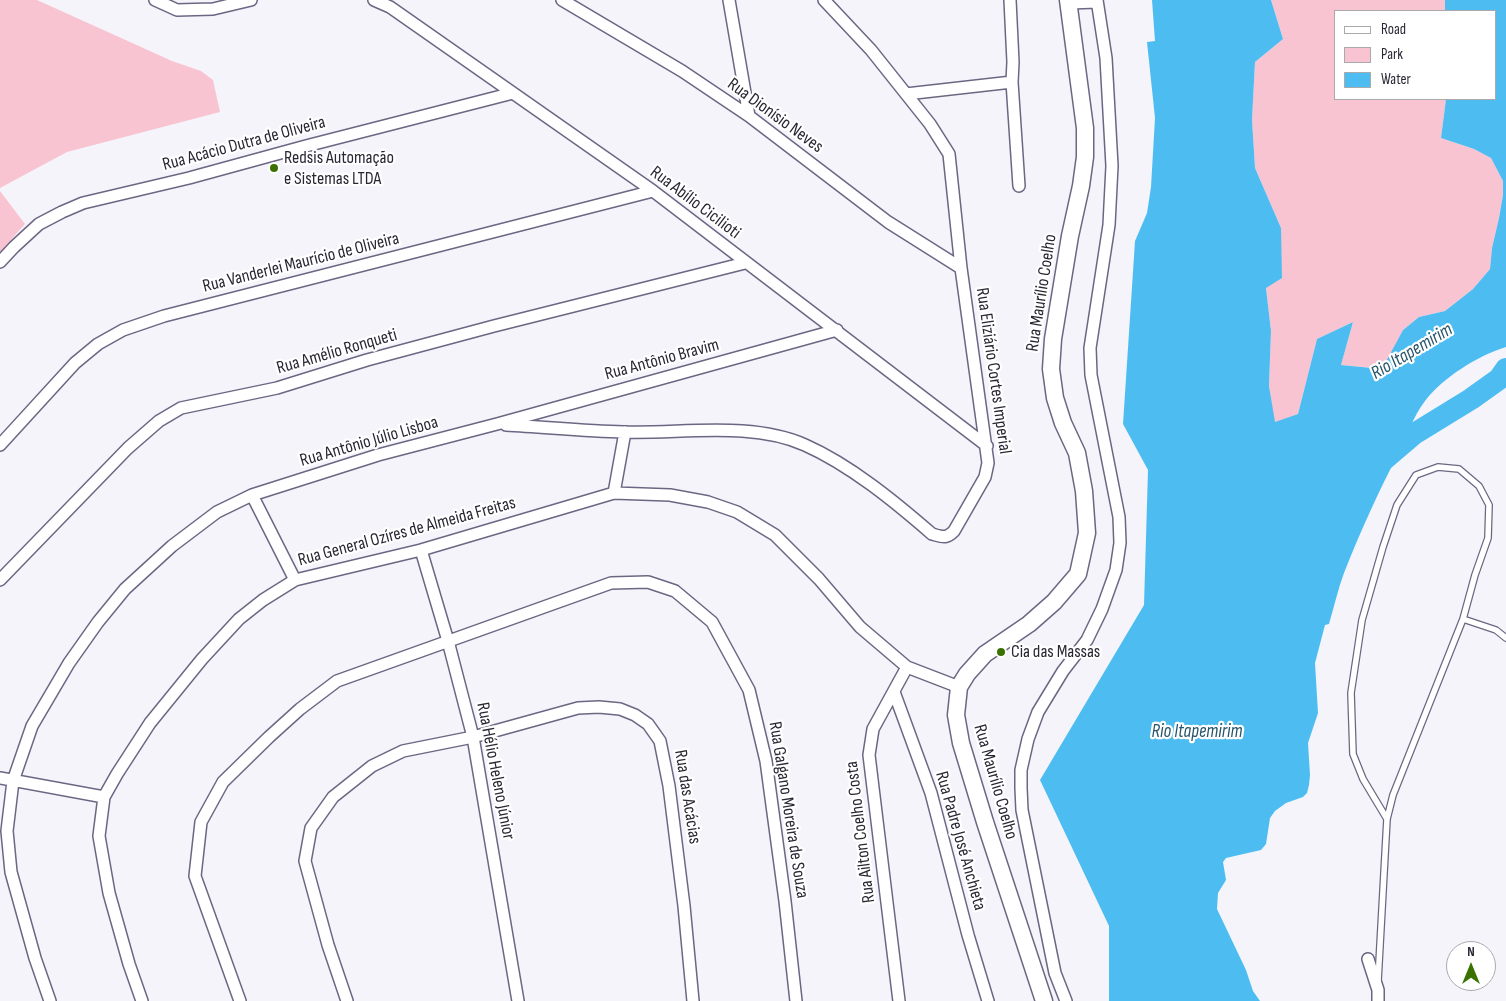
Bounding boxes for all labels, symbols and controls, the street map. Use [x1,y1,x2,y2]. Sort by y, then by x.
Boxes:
legend [1334,10,1496,100]
text: Road [1381,20,1406,39]
text: Park [1381,45,1403,64]
text: Water [1381,70,1411,89]
street label: Rua Dionísio Neves [723,74,827,158]
street label: Rua Acácio Dutra de Oliveira [160,112,328,176]
place label: Redsis Automação e Sistemas LTDA [284,147,394,190]
marker: Redsis Automação e Sistemas LTDA [268,162,280,174]
street label: Rua Abílio Cicilioti [645,162,745,244]
street label: Rua Vanderlei Maurício de Oliveira [200,228,402,298]
street label: Rua Maurílio Coelho [1022,233,1062,353]
street label: Rua Eliziário Cortes Imperial [971,286,1015,456]
water label: Rio Itapemirim [1367,319,1457,385]
street label: Rua Amélio Ronqueti [274,325,400,379]
street label: Rua Antônio Bravim [603,334,721,386]
street label: Rua Antônio Júlio Lisboa [297,412,441,472]
street label: Rua General Ozíres de Almeida Freitas [296,493,518,571]
place label: Cia das Massas [1011,641,1100,663]
marker: Cia das Massas [995,646,1007,658]
street label: Rua Hélio Heleno Júnior [471,701,519,841]
street label: Rua Galgano Moreira de Souza [763,720,813,900]
water label: Rio Itapemirim [1151,721,1243,743]
street label: Rua Maurílio Coelho [968,722,1022,842]
street label: Rua das Acácias [669,748,705,846]
street label: Rua Ailton Coelho Costa [842,760,880,904]
street label: Rua Padre José Anchieta [930,769,990,913]
north arrow [1446,941,1496,991]
text: N [1467,943,1475,960]

